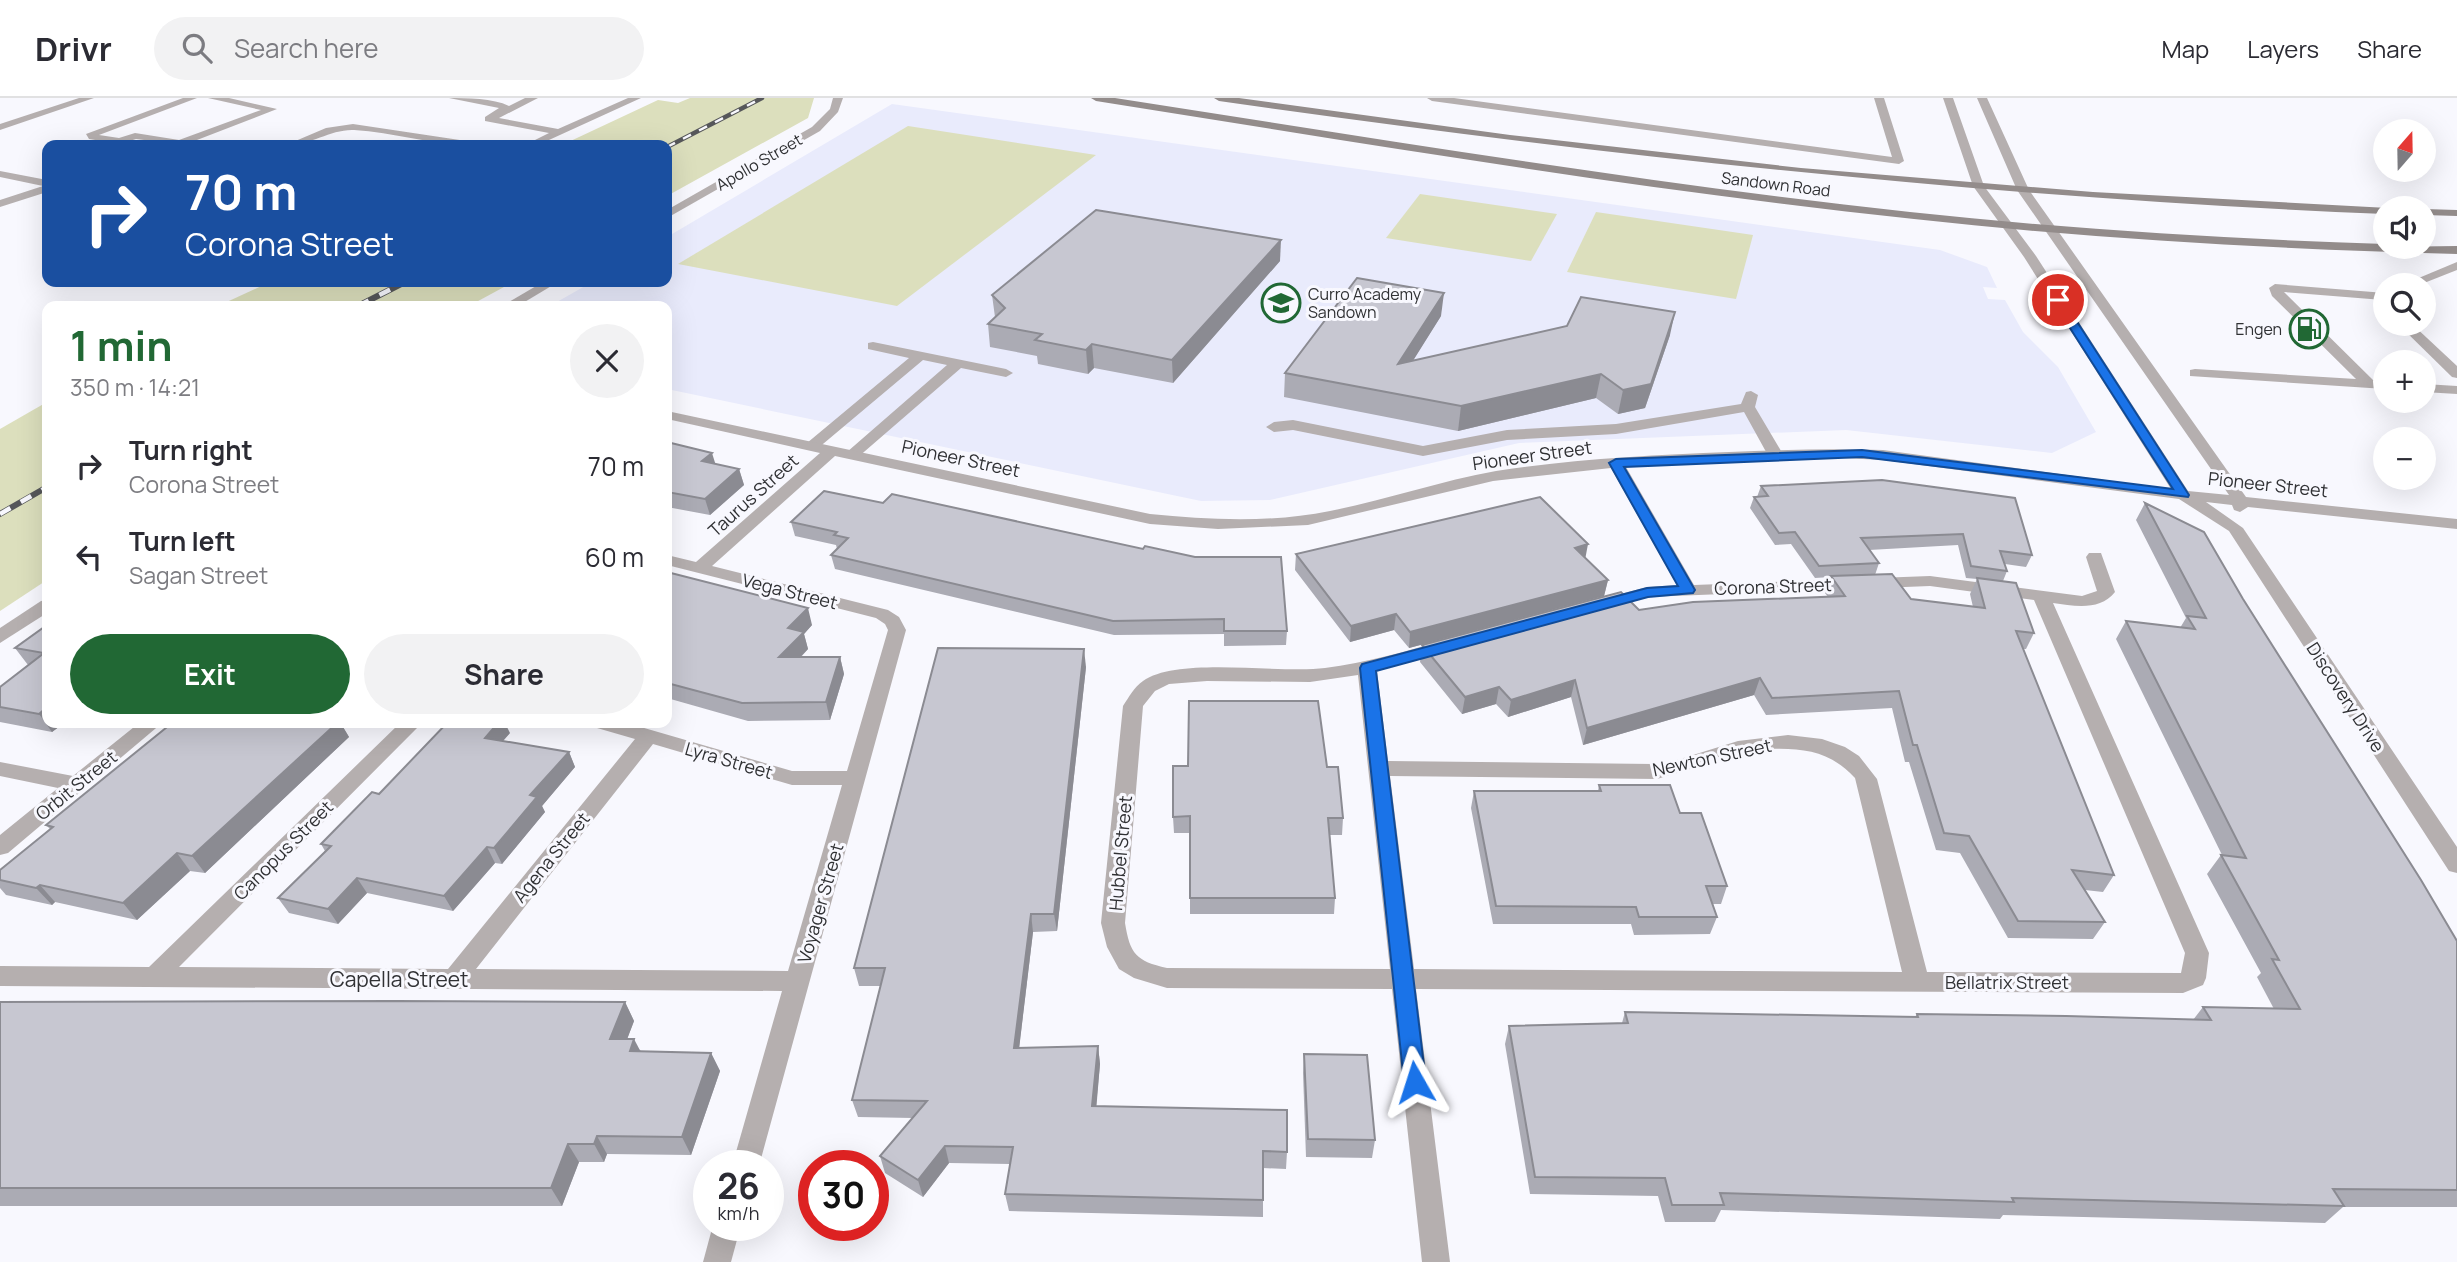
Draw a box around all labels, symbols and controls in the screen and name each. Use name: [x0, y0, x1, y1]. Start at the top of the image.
search box: [154, 17, 644, 80]
text: Drivr: [35, 26, 112, 71]
icon: search: [178, 29, 216, 67]
text: Search here: [234, 30, 378, 66]
text: Map: [2162, 32, 2209, 65]
text: Layers: [2247, 32, 2319, 65]
text: Share: [2357, 32, 2422, 65]
north arrow: [2373, 119, 2436, 182]
map controls: [2373, 119, 2436, 490]
street label: Apollo Street: [712, 128, 806, 196]
text: 70 m: [185, 158, 297, 225]
street label: Sandown Road: [1720, 166, 1832, 202]
icon: right: [70, 168, 161, 259]
button: sound: [2373, 196, 2436, 259]
text: Corona Street: [185, 222, 394, 266]
pin: [2028, 270, 2088, 330]
button: search: [2373, 273, 2436, 336]
icon: arrive: [2039, 281, 2077, 319]
school or university icon: Curro Academy Sandown: [1260, 282, 1302, 324]
place label: Curro Academy Sandown: [1308, 283, 1422, 323]
fuel station icon: Engen: [2288, 308, 2330, 350]
text: 1 min: [70, 316, 173, 374]
place label: Engen: [2235, 318, 2282, 340]
button: close: [570, 324, 644, 398]
button: +: [2373, 350, 2436, 413]
text: 350 m · 14:21: [70, 371, 200, 403]
button: −: [2373, 427, 2436, 490]
text: Turn right: [129, 432, 253, 468]
street label: Pioneer Street: [900, 434, 1022, 482]
street label: Pioneer Street: [1471, 435, 1593, 475]
icon: right: [70, 447, 108, 485]
text: 70 m: [588, 448, 644, 484]
street label: Taurus Street: [703, 448, 803, 542]
street label: Pioneer Street: [2207, 466, 2329, 502]
text: Corona Street: [129, 468, 279, 500]
text: Turn left: [129, 523, 236, 559]
icon: left: [70, 538, 108, 576]
text: 60 m: [585, 539, 644, 575]
text: Sagan Street: [129, 559, 268, 591]
street label: Vega Street: [740, 568, 840, 614]
street label: Corona Street: [1714, 572, 1832, 600]
button: Exit: [70, 634, 350, 714]
button: Share: [364, 634, 644, 714]
street label: Discovery Drive: [2301, 637, 2391, 757]
street label: Newton Street: [1650, 733, 1774, 781]
street label: Lyra Street: [682, 736, 776, 784]
street label: Orbit Street: [30, 745, 122, 825]
street label: Hubbel Street: [1103, 794, 1137, 912]
street label: Canopus Street: [228, 795, 338, 905]
street label: Agena Street: [507, 807, 595, 907]
street label: Voyager Street: [791, 840, 849, 966]
street label: Capella Street: [330, 965, 468, 993]
street label: Bellatrix Street: [1945, 970, 2069, 994]
position arrow: [1378, 1045, 1452, 1119]
speed limit sign: 30: [798, 1150, 889, 1241]
text: 26: [717, 1162, 760, 1210]
text: km/h: [718, 1201, 759, 1225]

